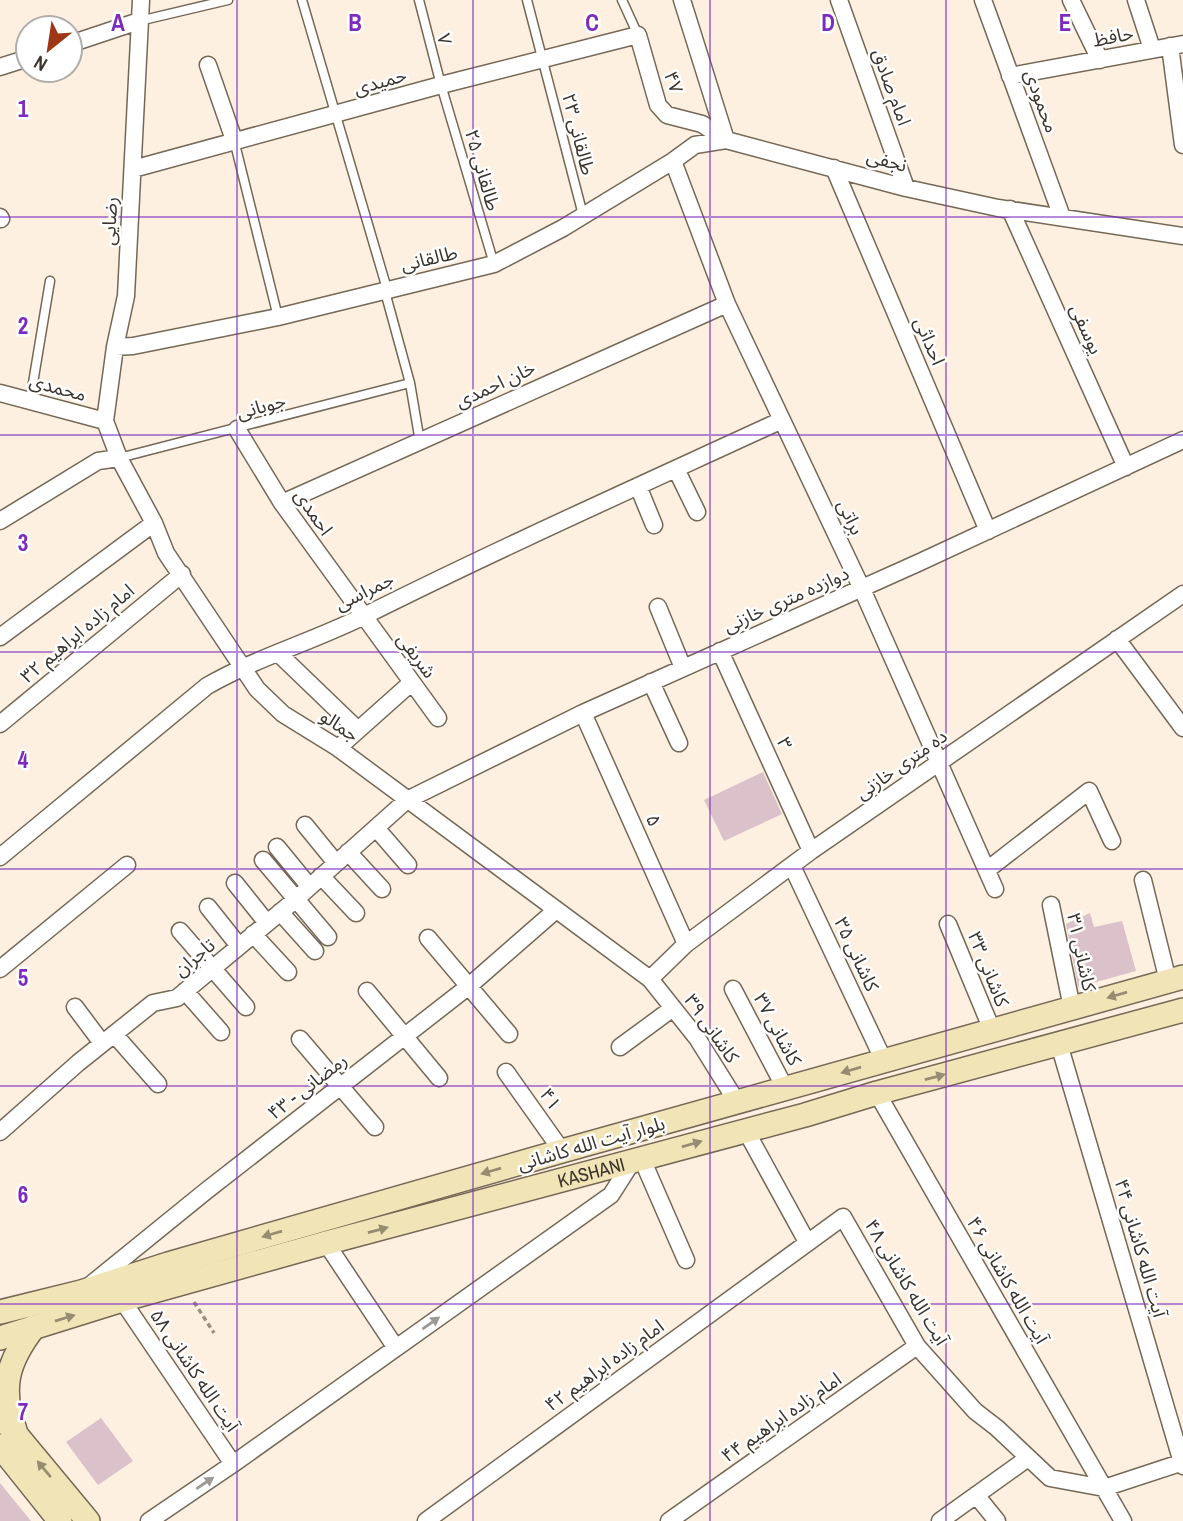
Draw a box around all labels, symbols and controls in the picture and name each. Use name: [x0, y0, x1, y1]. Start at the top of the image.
text: A: [111, 7, 125, 38]
text: B: [348, 7, 362, 38]
text: C: [585, 7, 599, 38]
text: D: [821, 7, 835, 38]
text: E: [1059, 7, 1071, 38]
north arrow: [14, 14, 84, 84]
street label: حافظ: [1090, 19, 1136, 53]
street label: ۷: [431, 30, 459, 48]
street label: امام صادق: [864, 45, 918, 130]
text: N: [29, 50, 52, 78]
street label: حمیدی: [351, 61, 409, 101]
street label: محمودی: [1019, 66, 1065, 136]
street label: ۴۷: [658, 67, 690, 97]
street label: طالقانی ۲۳: [556, 90, 602, 178]
text: 1: [18, 93, 29, 124]
street label: طالقانی ۲۵: [459, 126, 507, 214]
street label: نجفی: [864, 142, 910, 178]
street label: رضایی: [95, 196, 123, 246]
street label: طالقانی: [398, 239, 460, 277]
street label: یوسفی: [1064, 300, 1110, 358]
text: 2: [18, 310, 28, 341]
street label: احداثی: [908, 313, 952, 369]
street label: خان احمدی: [451, 354, 539, 414]
street label: محمدی: [27, 367, 89, 407]
street label: جوبانی: [234, 387, 288, 425]
street label: احمدی: [289, 484, 339, 540]
street label: براتی: [832, 495, 870, 539]
text: 3: [18, 527, 28, 558]
street label: دوازده متری خازنی: [719, 560, 853, 638]
street label: جمراسی: [330, 566, 398, 616]
street label: امام زاده ابراهیم ۳۲: [14, 578, 141, 690]
street label: شریفی: [391, 627, 443, 683]
street label: جمالو: [315, 703, 365, 747]
street label: ده متری خازنی: [850, 723, 952, 805]
street label: ۳: [771, 733, 799, 753]
text: 4: [18, 744, 29, 775]
street label: ۵: [640, 810, 668, 830]
street label: کاشانی ۳۱: [1061, 911, 1103, 994]
street label: کاشانی ۳۵: [829, 913, 886, 996]
street label: کاشانی ۳۳: [962, 928, 1016, 1012]
street label: تاجران: [168, 932, 220, 982]
text: 5: [18, 962, 28, 993]
street label: کاشانی ۳۹: [679, 988, 746, 1069]
street label: کاشانی ۳۷: [748, 988, 809, 1071]
one-way arrow: [1106, 990, 1128, 1001]
street label: رمضانی - ۴۳: [262, 1047, 352, 1125]
one-way arrow: [840, 1065, 862, 1076]
one-way arrow: [924, 1071, 946, 1082]
street label: ۴۱: [534, 1083, 568, 1115]
street label: بلوار آیت الله کاشانی: [514, 1109, 668, 1177]
one-way arrow: [682, 1139, 703, 1149]
street label: KASHANI: [555, 1151, 628, 1194]
one-way arrow: [480, 1167, 501, 1177]
street label: آیت الله کاشانی ۴۴: [1109, 1176, 1174, 1322]
text: 6: [18, 1179, 28, 1210]
street label: آیت الله کاشانی ۴۶: [961, 1212, 1056, 1350]
street label: آیت الله کاشانی ۴۸: [859, 1214, 956, 1351]
one-way arrow: [368, 1224, 389, 1234]
one-way arrow: [261, 1229, 283, 1240]
street label: آیت الله کاشانی ۵۸: [144, 1303, 247, 1438]
one-way arrow: [55, 1312, 76, 1322]
street label: امام زاده ابراهیم ۴۲: [539, 1313, 670, 1419]
one-way arrow: [422, 1316, 440, 1330]
street label: امام زاده ابراهیم ۴۴: [716, 1366, 848, 1470]
text: 7: [18, 1396, 28, 1427]
one-way arrow: [36, 1460, 52, 1478]
one-way arrow: [196, 1476, 214, 1490]

